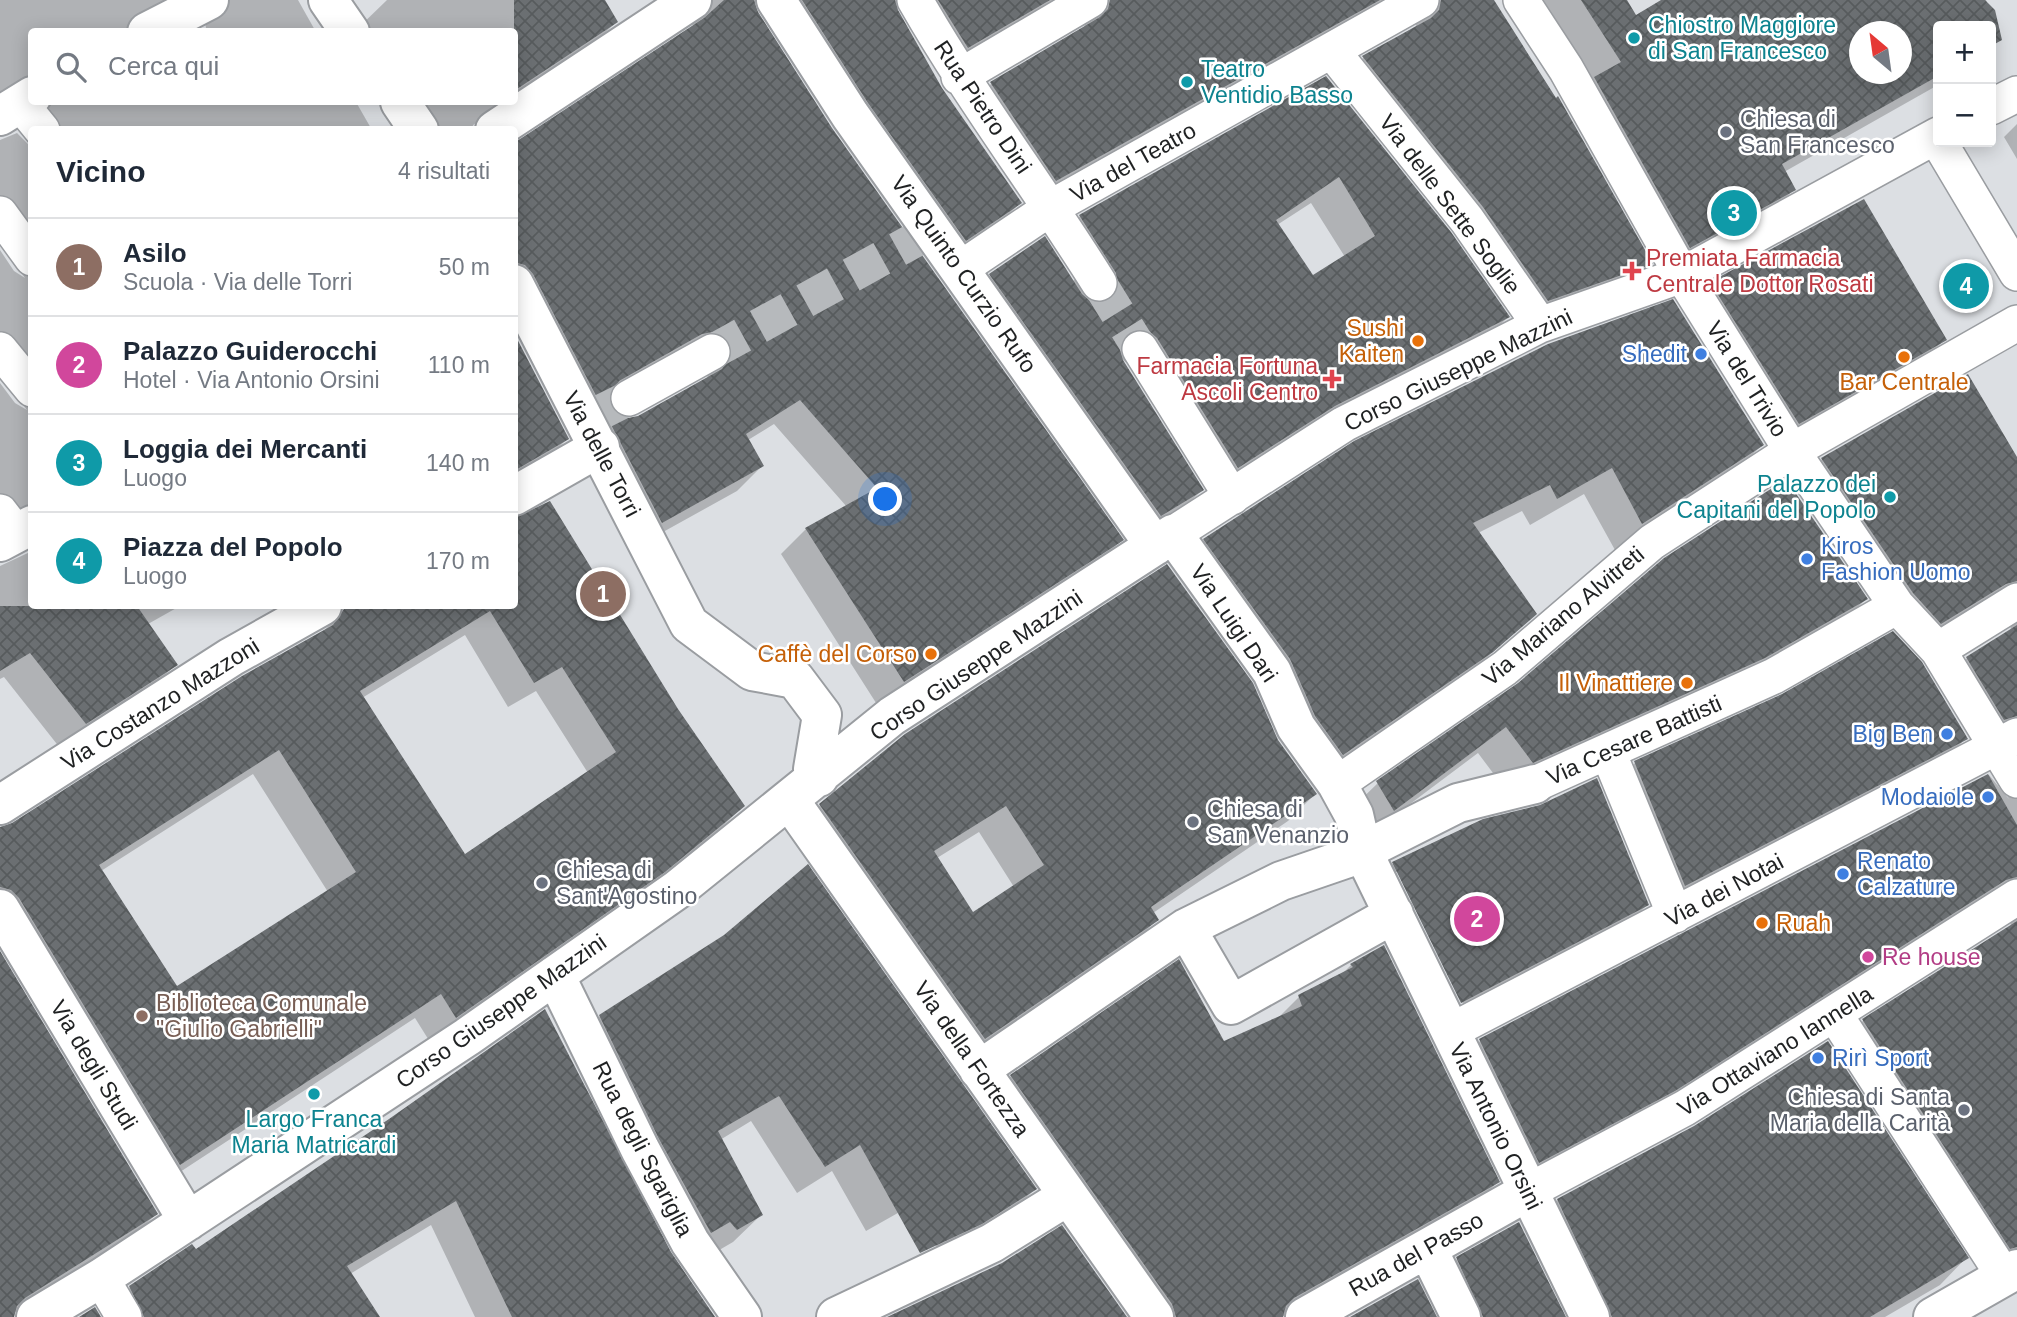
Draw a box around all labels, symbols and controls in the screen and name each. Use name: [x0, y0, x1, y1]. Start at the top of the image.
place label: Chiostro Maggiore di San Francesco: [1648, 12, 1836, 64]
north arrow: [1849, 21, 1912, 84]
map controls: [1933, 21, 1996, 147]
button: +: [1933, 21, 1996, 84]
search box: [28, 28, 518, 105]
marker: Chiostro Maggiore di San Francesco: [1626, 30, 1642, 46]
street label: Rua Pietro Dini: [929, 36, 1037, 178]
icon: search: [52, 48, 90, 86]
text: Cerca qui: [108, 51, 219, 81]
place label: Teatro Ventidio Basso: [1201, 56, 1353, 108]
marker: Teatro Ventidio Basso: [1179, 74, 1195, 90]
button: −: [1933, 84, 1996, 147]
place label: Chiesa di San Francesco: [1740, 106, 1895, 158]
street label: Via delle Sette Soglie: [1374, 109, 1526, 299]
street label: Via del Teatro: [1066, 117, 1200, 207]
marker: Chiesa di San Francesco: [1718, 124, 1734, 140]
text: Vicino: [56, 155, 145, 188]
text: 4 risultati: [398, 158, 490, 184]
street label: Via Quinto Curzio Rufo: [886, 170, 1042, 378]
pin: 3: [1711, 187, 1757, 239]
text: Asilo: [123, 238, 187, 268]
place label: Premiata Farmacia Centrale Dottor Rosati: [1646, 245, 1874, 297]
text: 1: [73, 254, 85, 280]
text: 50 m: [439, 254, 490, 280]
pin: 4: [1943, 260, 1989, 312]
marker: Premiata Farmacia Centrale Dottor Rosati: [1624, 263, 1640, 279]
text: Scuola · Via delle Torri: [123, 269, 352, 295]
street label: Corso Giuseppe Mazzini: [1340, 303, 1576, 437]
place label: Sushi Kaiten: [1339, 315, 1404, 367]
street label: Via del Trivio: [1701, 316, 1793, 442]
marker: Sushi Kaiten: [1410, 333, 1426, 349]
text: Palazzo Guiderocchi: [123, 336, 377, 366]
place label: Shedit: [1622, 341, 1688, 367]
marker: Shedit: [1693, 346, 1709, 362]
marker: Bar Centrale: [1896, 349, 1912, 365]
text: 2: [73, 352, 85, 378]
text: 110 m: [428, 352, 490, 378]
place label: Farmacia Fortuna Ascoli Centro: [1136, 353, 1318, 405]
text: Hotel · Via Antonio Orsini: [123, 367, 380, 393]
place label: Bar Centrale: [1839, 369, 1969, 395]
marker: Farmacia Fortuna Ascoli Centro: [1324, 371, 1340, 387]
street label: Via delle Torri: [558, 387, 646, 521]
text: Loggia dei Mercanti: [123, 434, 367, 464]
text: 3: [73, 450, 85, 476]
text: 140 m: [426, 450, 490, 476]
text: Luogo: [123, 465, 187, 491]
place label: Palazzo dei Capitani del Popolo: [1677, 471, 1876, 523]
your location: [868, 482, 902, 516]
marker: Palazzo dei Capitani del Popolo: [1882, 489, 1898, 505]
text: Piazza del Popolo: [123, 532, 343, 562]
place label: Kiros Fashion Uomo: [1821, 533, 1971, 585]
street label: Via Mariano Alvitreti: [1477, 541, 1649, 691]
text: 4: [73, 548, 85, 574]
text: 170 m: [426, 548, 490, 574]
marker: Kiros Fashion Uomo: [1799, 551, 1815, 567]
street label: Via Luigi Dari: [1185, 559, 1283, 687]
text: Luogo: [123, 563, 187, 589]
pin: 1: [580, 568, 626, 620]
street label: Corso Giuseppe Mazzini: [865, 584, 1087, 746]
street label: Via Costanzo Mazzoni: [56, 632, 264, 776]
place label: Caffè del Corso: [758, 641, 917, 667]
marker: Caffè del Corso: [923, 646, 939, 662]
place label: Il Vinattiere: [1558, 670, 1673, 696]
marker: Il Vinattiere: [1679, 675, 1695, 691]
street label: Via Cesare Battisti: [1542, 690, 1726, 790]
place label: Big Ben: [1852, 721, 1933, 747]
marker: Big Ben: [1939, 726, 1955, 742]
place label: Modaiole: [1881, 784, 1974, 810]
marker: Modaiole: [1980, 789, 1996, 805]
place label: Chiesa di San Venanzio: [1207, 796, 1349, 848]
marker: Chiesa di San Venanzio: [1185, 814, 1201, 830]
street label: Via dei Notai: [1661, 848, 1787, 932]
place label: Renato Calzature: [1857, 848, 1955, 900]
place label: Chiesa di Sant'Agostino: [556, 857, 697, 909]
marker: Renato Calzature: [1835, 866, 1851, 882]
marker: Chiesa di Sant'Agostino: [534, 875, 550, 891]
pin: 2: [1454, 893, 1500, 945]
place label: Ruah: [1776, 910, 1831, 936]
marker: Ruah: [1754, 915, 1770, 931]
street label: Corso Giuseppe Mazzini: [391, 928, 611, 1094]
place label: Re house: [1882, 944, 1980, 970]
marker: Re house: [1860, 949, 1876, 965]
street label: Via della Fortezza: [909, 976, 1035, 1142]
street label: Via Ottaviano Iannella: [1673, 980, 1877, 1122]
place label: Biblioteca Comunale "Giulio Gabrielli": [156, 990, 367, 1042]
street label: Via degli Studi: [45, 995, 143, 1135]
marker: Biblioteca Comunale "Giulio Gabrielli": [134, 1008, 150, 1024]
street label: Via Antonio Orsini: [1444, 1038, 1548, 1214]
place label: Rirì Sport: [1832, 1045, 1930, 1071]
marker: Rirì Sport: [1810, 1050, 1826, 1066]
street label: Rua degli Sgariglia: [588, 1057, 698, 1241]
place label: Chiesa di Santa Maria della Carità: [1770, 1084, 1950, 1136]
marker: Largo Franca Maria Matricardi: [306, 1086, 322, 1102]
marker: Chiesa di Santa Maria della Carità: [1956, 1102, 1972, 1118]
place label: Largo Franca Maria Matricardi: [232, 1106, 396, 1158]
street label: Rua del Passo: [1344, 1206, 1488, 1302]

